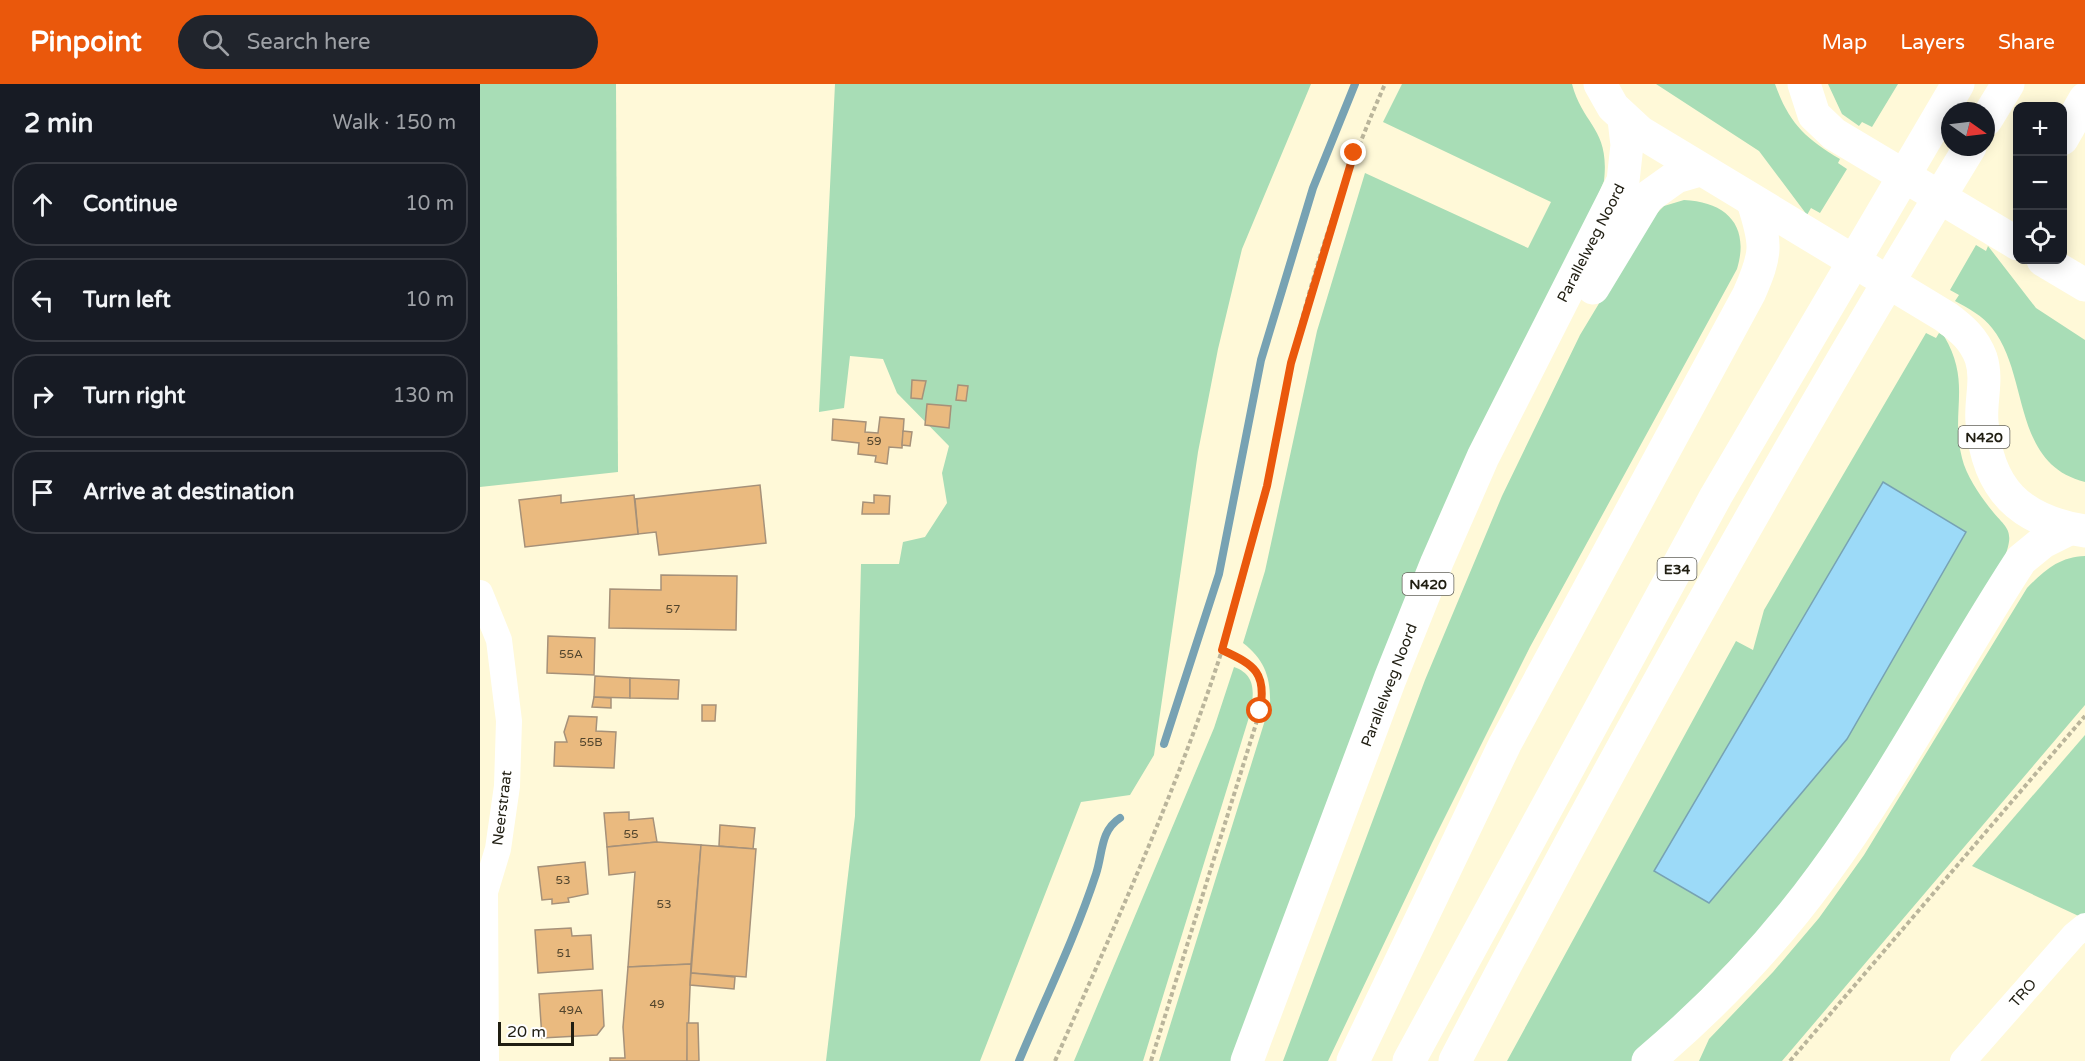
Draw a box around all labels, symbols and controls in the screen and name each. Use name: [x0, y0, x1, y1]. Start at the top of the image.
search box: [178, 15, 598, 69]
text: Pinpoint: [30, 25, 142, 59]
icon: search: [199, 26, 232, 59]
text: Search here: [247, 29, 370, 55]
text: Map: [1822, 30, 1867, 55]
text: Layers: [1900, 30, 1965, 55]
text: Share: [1998, 30, 2055, 55]
north arrow: [1941, 102, 1995, 156]
map controls: [2013, 102, 2067, 264]
button: +: [2013, 102, 2067, 156]
text: 2 min: [24, 108, 93, 139]
text: Walk · 150 m: [333, 111, 456, 135]
route end: [1340, 139, 1366, 165]
button: −: [2013, 156, 2067, 210]
street label: Parallelweg Noord: [1553, 181, 1629, 305]
icon: ahead: [26, 188, 59, 221]
text: Continue: [83, 191, 178, 217]
text: 10 m: [405, 192, 454, 216]
button: locate: [2013, 210, 2067, 264]
icon: left: [26, 284, 59, 317]
text: Turn left: [83, 287, 171, 313]
text: 10 m: [405, 288, 454, 312]
icon: right: [26, 380, 59, 413]
text: Turn right: [83, 383, 185, 409]
text: 130 m: [393, 384, 454, 408]
road number: N420: [1958, 426, 2010, 448]
house number: 59: [866, 434, 882, 448]
icon: arrive: [26, 476, 59, 509]
text: Arrive at destination: [83, 479, 294, 505]
road number: E34: [1658, 558, 1696, 580]
road number: N420: [1402, 573, 1454, 595]
house number: 57: [665, 602, 681, 616]
street label: Parallelweg Noord: [1357, 621, 1421, 749]
house number: 55A: [559, 647, 583, 661]
route start: [1246, 697, 1272, 723]
house number: 55B: [579, 735, 603, 749]
street label: Neerstraat: [488, 769, 516, 847]
house number: 55: [623, 827, 639, 841]
house number: 53: [555, 873, 571, 887]
house number: 53: [656, 897, 672, 911]
house number: 51: [556, 946, 572, 960]
street label: TRO: [2006, 975, 2040, 1011]
house number: 49: [649, 997, 665, 1011]
house number: 49A: [559, 1003, 583, 1017]
scale bar: [498, 1019, 574, 1046]
text: 20 m: [507, 1022, 546, 1042]

